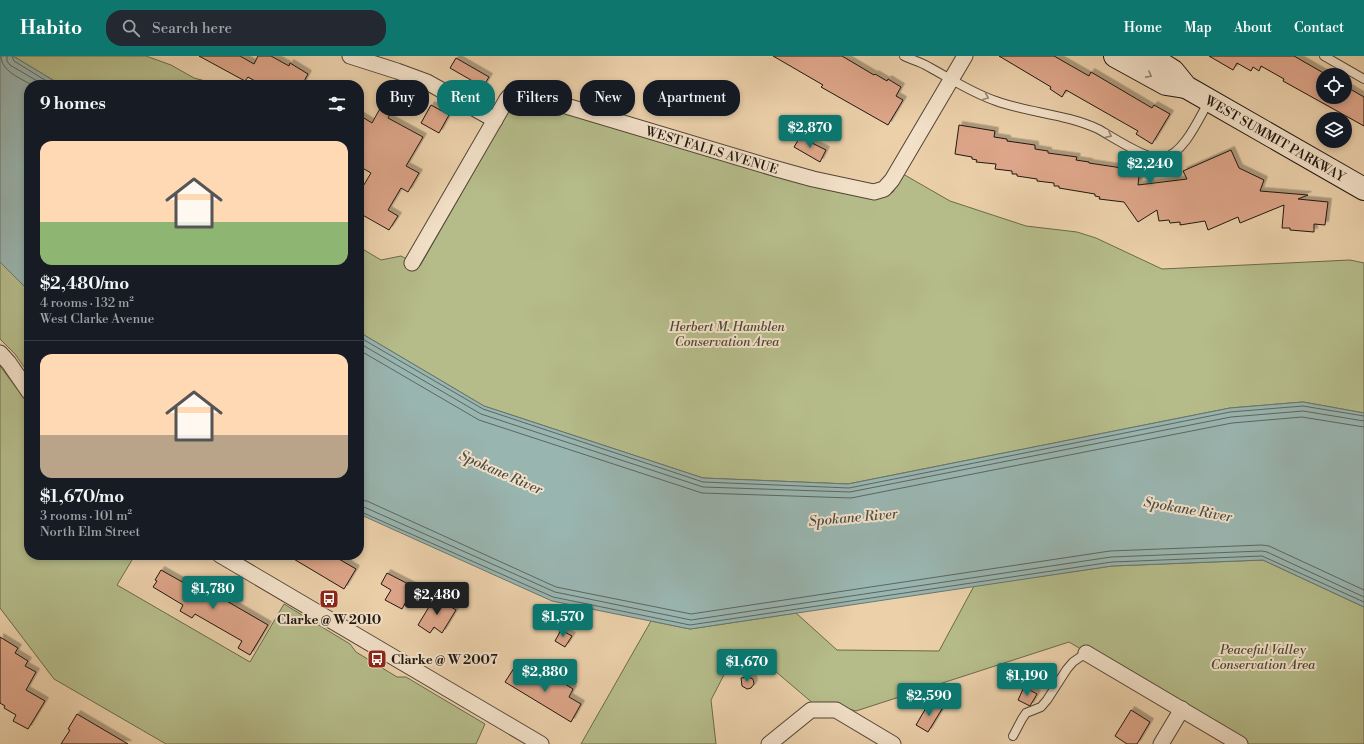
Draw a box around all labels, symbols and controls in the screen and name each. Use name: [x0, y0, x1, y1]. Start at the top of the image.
search box: [106, 10, 386, 46]
text: Habito: [20, 16, 82, 40]
icon: search: [120, 17, 142, 39]
text: Search here: [152, 19, 232, 38]
text: Home: [1124, 19, 1162, 37]
text: Map: [1184, 19, 1212, 37]
text: About: [1234, 19, 1272, 37]
text: Contact: [1294, 19, 1344, 37]
map controls: [1316, 68, 1352, 148]
button: locate: [1316, 68, 1352, 104]
one-way arrow: [1145, 70, 1152, 78]
chip: Buy: [376, 80, 429, 116]
chip: Rent: [437, 80, 495, 116]
chip: Filters: [503, 80, 572, 116]
chip: New: [580, 80, 635, 116]
chip: Apartment: [643, 80, 740, 116]
street label: WEST SUMMIT PARKWAY: [1201, 92, 1349, 186]
text: 9 homes: [40, 93, 106, 115]
icon: filters: [326, 93, 348, 115]
one-way arrow: [982, 93, 989, 101]
button: layers: [1316, 112, 1352, 148]
pin: $2,870: [777, 115, 843, 149]
text: $2,870: [788, 120, 832, 136]
street label: WEST FALLS AVENUE: [643, 123, 780, 178]
one-way arrow: [1105, 130, 1113, 138]
pin: $2,240: [1117, 151, 1183, 185]
text: $2,240: [1127, 156, 1173, 172]
icon: home: [158, 167, 230, 239]
text: $2,480/mo: [40, 273, 129, 295]
text: 4 rooms · 132 m²: [40, 295, 134, 311]
text: West Clarke Avenue: [40, 311, 154, 327]
park label: Herbert M. Hamblen Conservation Area: [668, 319, 785, 350]
icon: home: [158, 380, 230, 452]
water label: Spokane River: [456, 447, 546, 500]
text: $1,670/mo: [40, 486, 124, 508]
water label: Spokane River: [1142, 493, 1234, 527]
water label: Spokane River: [808, 505, 899, 531]
text: 3 rooms · 101 m²: [40, 508, 132, 524]
text: North Elm Street: [40, 524, 140, 540]
pin: $1,780: [180, 576, 246, 610]
text: $1,780: [191, 581, 235, 597]
pin: $2,480: [404, 582, 470, 616]
text: $2,480: [414, 587, 460, 603]
bus stop icon: Clarke @ W 2010: [318, 588, 340, 610]
pin: $1,570: [530, 604, 596, 638]
text: $1,570: [542, 609, 584, 625]
place label: Clarke @ W 2010: [277, 612, 381, 628]
park label: Peaceful Valley Conservation Area: [1211, 642, 1316, 673]
bus stop icon: Clarke @ W 2007: [366, 648, 388, 670]
pin: $1,670: [714, 649, 780, 683]
place label: Clarke @ W 2007: [391, 652, 498, 668]
text: $1,670: [726, 654, 768, 670]
pin: $2,880: [512, 659, 578, 693]
pin: $1,190: [994, 663, 1060, 697]
text: $2,880: [522, 664, 568, 680]
text: $1,190: [1006, 668, 1048, 684]
pin: $2,590: [896, 683, 962, 717]
text: $2,590: [906, 688, 952, 704]

